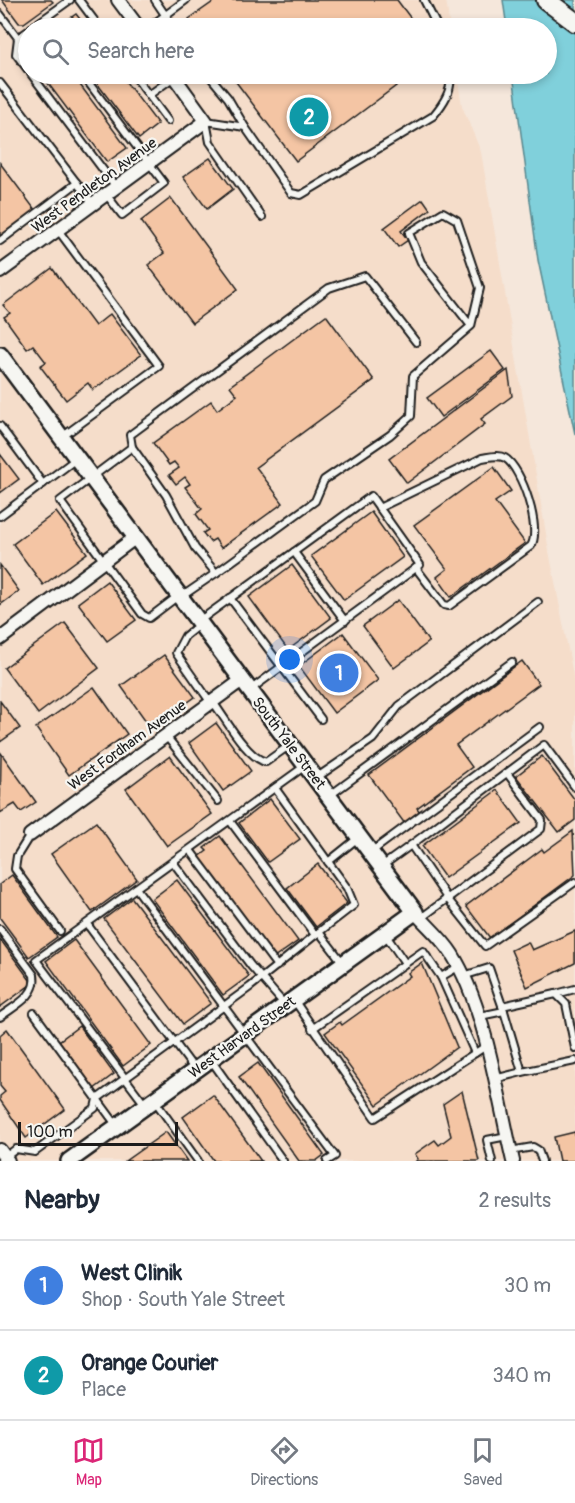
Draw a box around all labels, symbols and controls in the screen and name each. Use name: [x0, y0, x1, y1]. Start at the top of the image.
search box: [18, 18, 557, 84]
icon: search: [39, 35, 72, 68]
text: Search here: [87, 37, 194, 65]
pin: 2: [290, 94, 328, 140]
street label: West Pendleton Avenue: [28, 133, 161, 237]
your location: [275, 645, 304, 674]
pin: 1: [320, 650, 358, 696]
street label: South Yale Street: [248, 693, 330, 794]
street label: West Fordham Avenue: [64, 696, 191, 795]
street label: West Harvard Street: [185, 992, 300, 1083]
scale bar: [18, 1119, 178, 1146]
text: 100 m: [27, 1122, 73, 1142]
text: Nearby: [24, 1184, 100, 1216]
text: 2 results: [479, 1188, 551, 1213]
text: West Clinik: [81, 1259, 182, 1287]
text: 1: [40, 1273, 47, 1298]
text: 30 m: [504, 1273, 551, 1298]
text: Shop · South Yale Street: [81, 1287, 285, 1312]
text: Orange Courier: [81, 1349, 218, 1377]
text: 2: [38, 1363, 49, 1388]
text: 340 m: [492, 1363, 551, 1388]
text: Place: [81, 1377, 126, 1402]
tab: Map: [72, 1434, 105, 1490]
tab: Directions: [250, 1434, 318, 1490]
tab: Saved: [463, 1434, 503, 1490]

